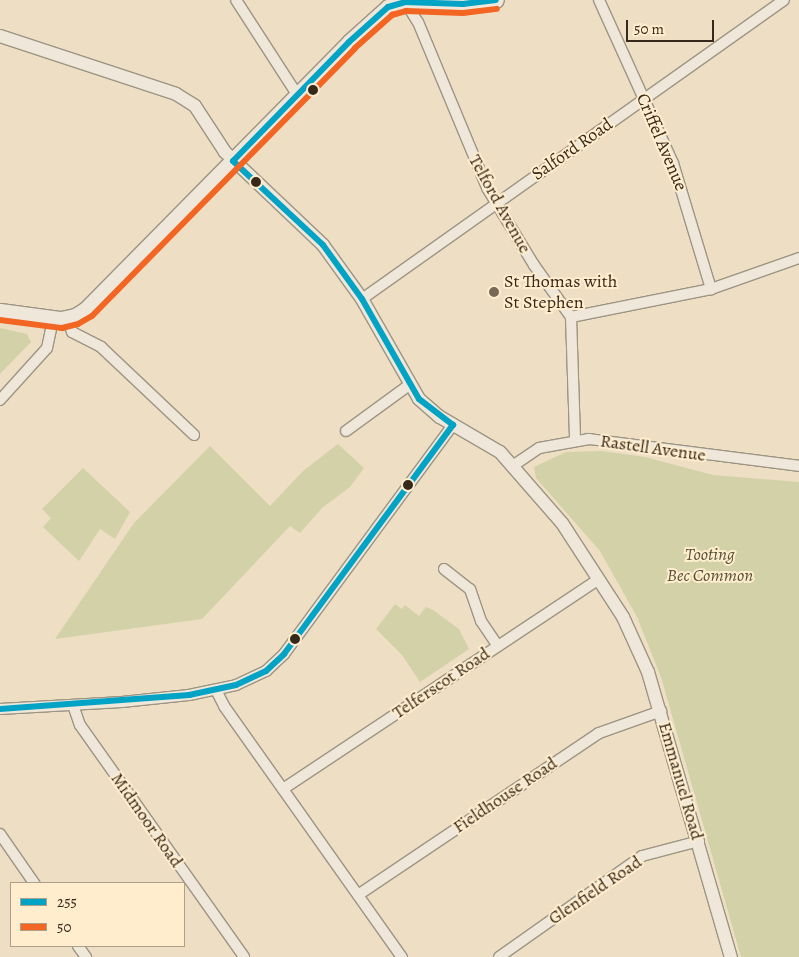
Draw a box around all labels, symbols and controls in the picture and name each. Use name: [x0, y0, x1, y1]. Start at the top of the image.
scale bar: [629, 10, 716, 42]
text: 50 m: [634, 19, 664, 39]
unlabelled marker: [308, 85, 318, 95]
street label: Criffel Avenue: [632, 90, 692, 194]
street label: Salford Road: [527, 113, 617, 185]
street label: Telford Avenue: [464, 151, 536, 257]
unlabelled marker: [251, 177, 261, 187]
place label: St Thomas with St Stephen: [504, 271, 617, 314]
marker: St Thomas with St Stephen: [488, 286, 500, 298]
street label: Rastell Avenue: [599, 430, 707, 466]
unlabelled marker: [403, 480, 413, 490]
park label: Tooting Bec Common: [667, 544, 753, 586]
unlabelled marker: [290, 634, 300, 644]
street label: Telferscot Road: [388, 643, 494, 723]
street label: Emmanuel Road: [654, 720, 708, 842]
street label: Fieldhouse Road: [449, 752, 561, 838]
street label: Midmoor Road: [106, 768, 188, 872]
street label: Glenfield Road: [544, 851, 646, 929]
legend: [10, 882, 185, 947]
text: 255: [57, 892, 77, 912]
text: 50: [57, 917, 71, 937]

